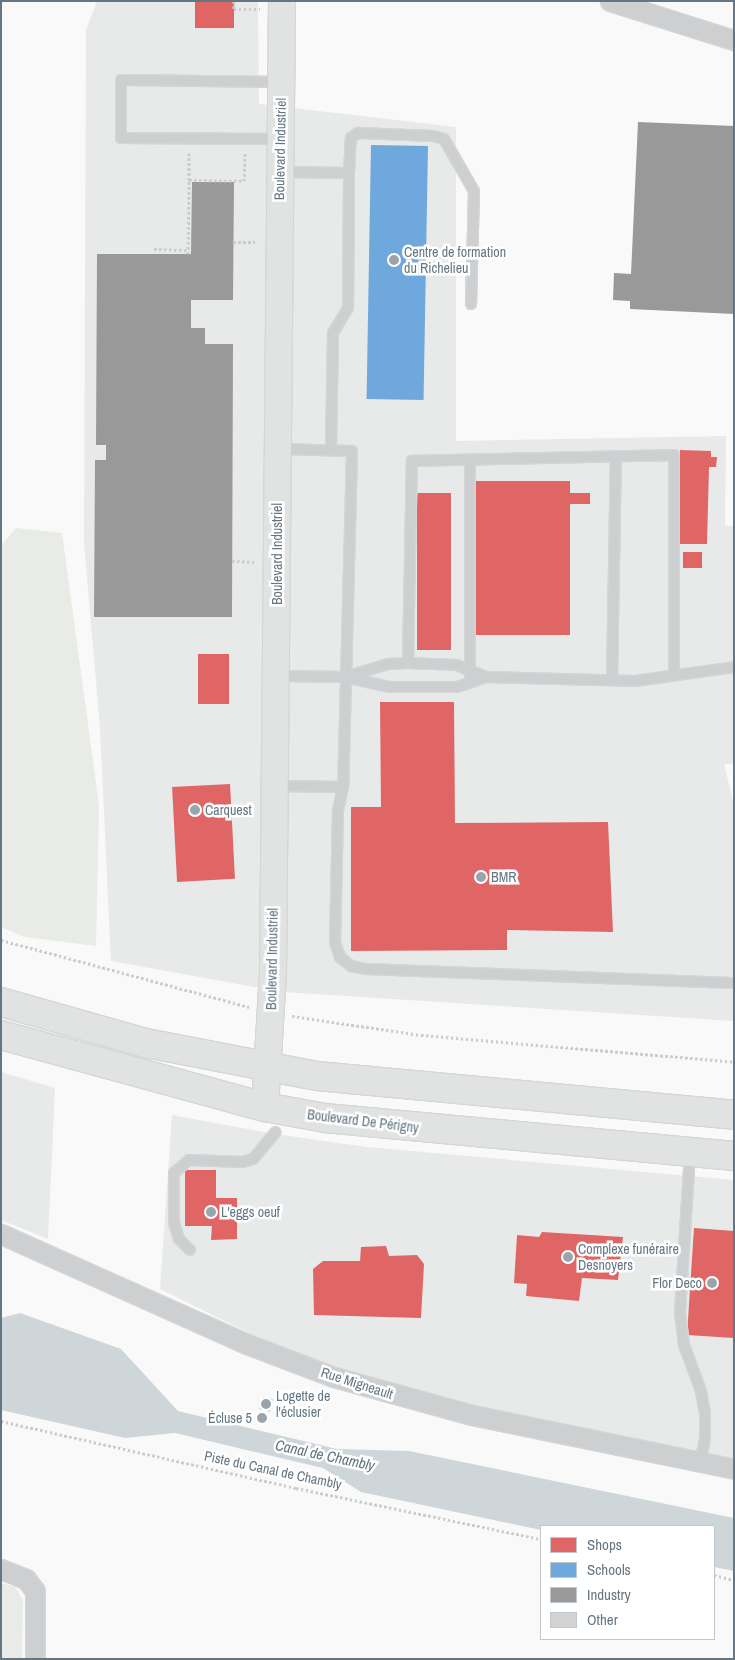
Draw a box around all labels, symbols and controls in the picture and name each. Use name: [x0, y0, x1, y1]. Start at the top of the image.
street label: Boulevard Industriel: [271, 98, 289, 200]
place label: Centre de formation du Richelieu: [404, 244, 506, 276]
marker: Centre de formation du Richelieu: [388, 254, 400, 266]
street label: Boulevard Industriel: [269, 503, 285, 605]
place label: Carquest: [205, 802, 252, 818]
marker: Carquest: [189, 804, 201, 816]
place label: BMR: [491, 869, 517, 885]
marker: BMR: [475, 871, 487, 883]
street label: Boulevard Industriel: [263, 908, 281, 1010]
street label: Boulevard De Périgny: [306, 1106, 420, 1136]
place label: L'eggs oeuf: [221, 1204, 280, 1220]
marker: L'eggs oeuf: [205, 1206, 217, 1218]
place label: Complexe funéraire Desnoyers: [578, 1241, 679, 1274]
marker: Complexe funéraire Desnoyers: [562, 1251, 574, 1263]
place label: Flor Deco: [652, 1275, 702, 1291]
marker: Flor Deco: [706, 1277, 718, 1289]
street label: Rue Migneault: [319, 1363, 395, 1403]
place label: Logette de l'éclusier: [276, 1388, 330, 1420]
marker: Logette de l'éclusier: [260, 1398, 272, 1410]
place label: Écluse 5: [208, 1410, 252, 1426]
marker: Écluse 5: [256, 1412, 268, 1424]
water label: Canal de Chambly: [274, 1436, 376, 1474]
street label: Piste du Canal de Chambly: [203, 1447, 343, 1493]
legend: [540, 1525, 715, 1640]
text: Shops: [587, 1534, 622, 1555]
text: Schools: [587, 1559, 631, 1580]
text: Industry: [587, 1584, 631, 1605]
text: Other: [587, 1609, 618, 1630]

